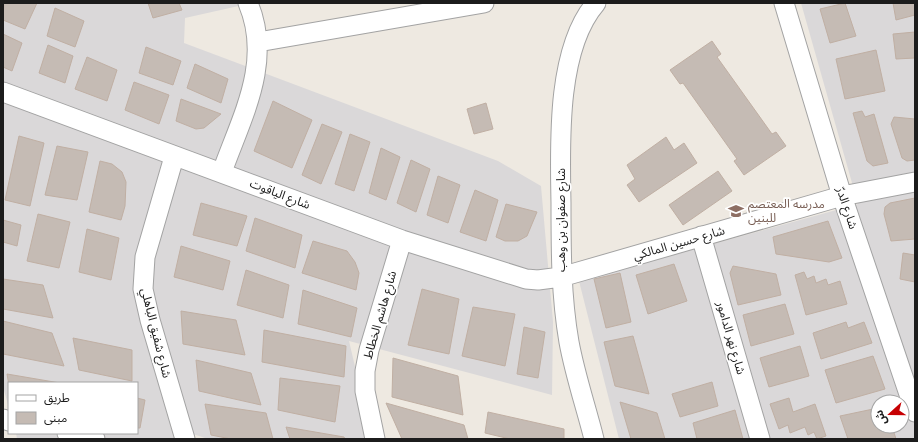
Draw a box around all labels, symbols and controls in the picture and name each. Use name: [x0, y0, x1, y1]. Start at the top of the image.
street label: شارع صفوان بن وهب: [554, 168, 570, 272]
street label: شارع الياقوت: [247, 176, 312, 214]
street label: شارع الدرّ: [831, 184, 860, 231]
place label: مدرسه المعتصم للبنين: [748, 197, 825, 225]
school or university icon: مدرسه المعتصم للبنين: [727, 202, 745, 220]
street label: شارع حسين المالكي: [632, 223, 727, 265]
street label: شارع هاشم الخطاط: [361, 269, 401, 361]
street label: شارع شفيق الباهلي: [135, 287, 174, 380]
street label: شارع نهر الدامور: [712, 299, 748, 377]
legend: [8, 382, 138, 434]
text: طريق: [44, 391, 70, 406]
north arrow: [870, 394, 910, 434]
text: ش: [872, 408, 890, 427]
text: مبنى: [44, 411, 67, 425]

